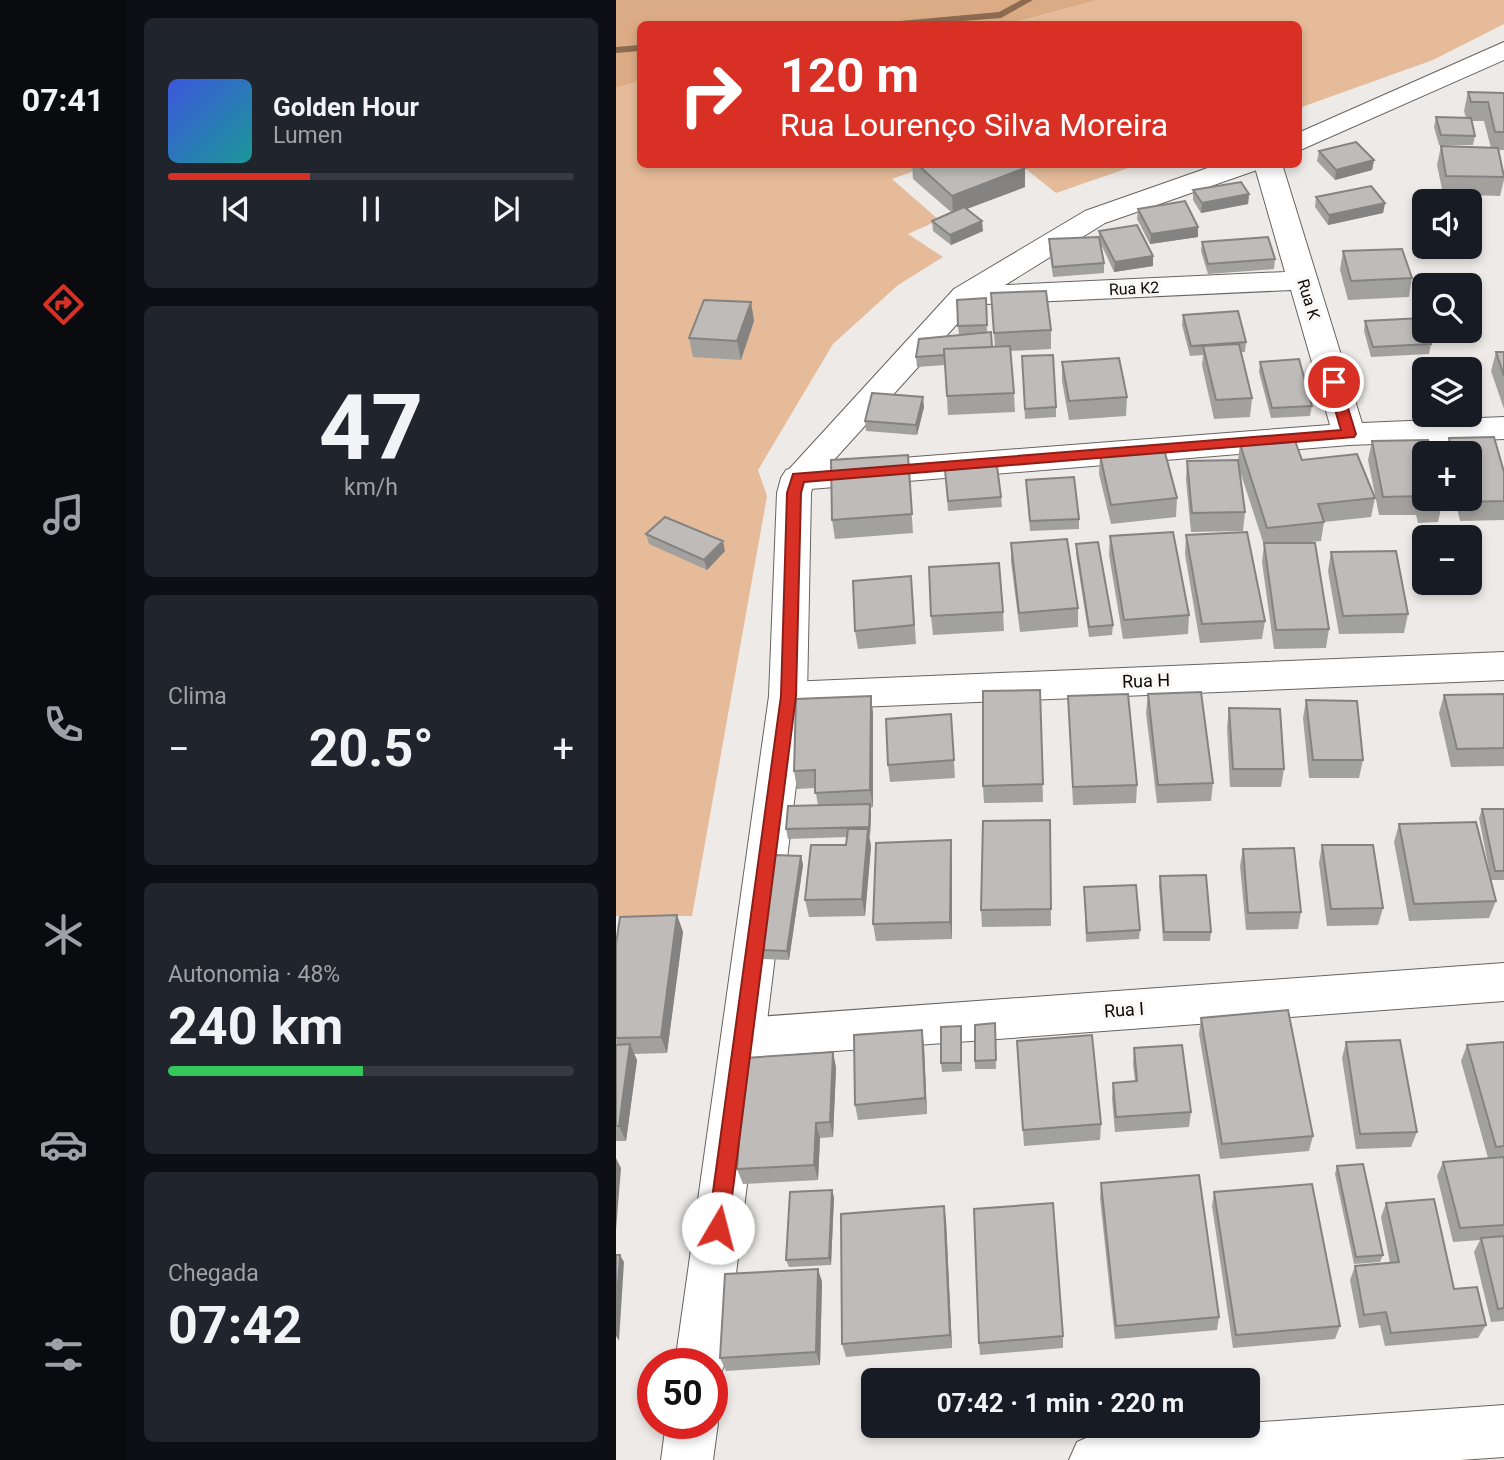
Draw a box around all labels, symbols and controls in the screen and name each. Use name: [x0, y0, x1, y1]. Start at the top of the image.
text: 120 m: [780, 47, 919, 104]
icon: right: [665, 49, 756, 140]
text: 07:41: [22, 81, 104, 119]
text: Golden Hour: [273, 92, 419, 122]
text: Rua Lourenço Silva Moreira: [780, 106, 1168, 144]
text: Lumen: [273, 122, 343, 149]
map controls: [1412, 189, 1482, 595]
button: sound: [1412, 189, 1482, 259]
icon: previous: [217, 190, 255, 228]
icon: pause: [352, 190, 390, 228]
icon: next: [487, 190, 525, 228]
button: search: [1412, 273, 1482, 343]
street label: Rua K: [1293, 277, 1324, 323]
street label: Rua K2: [1108, 278, 1160, 299]
icon: directions: [39, 280, 88, 329]
pin: [1304, 352, 1364, 412]
button: layers: [1412, 357, 1482, 427]
icon: arrive: [1315, 363, 1353, 401]
text: 47: [319, 375, 423, 481]
button: +: [1412, 441, 1482, 511]
text: km/h: [344, 474, 398, 501]
icon: music: [39, 490, 88, 539]
button: −: [1412, 525, 1482, 595]
street label: Rua H: [1122, 669, 1170, 692]
text: Clima: [168, 683, 227, 710]
icon: phone: [39, 700, 88, 749]
text: 20.5°: [309, 718, 434, 779]
text: −: [168, 727, 190, 771]
text: +: [552, 727, 574, 771]
icon: climate: [39, 910, 88, 959]
text: Autonomia · 48%: [168, 961, 340, 988]
text: 240 km: [168, 996, 343, 1057]
street label: Rua I: [1103, 998, 1145, 1021]
icon: car: [39, 1120, 88, 1169]
position arrow: [681, 1191, 755, 1265]
text: Chegada: [168, 1260, 259, 1287]
text: 07:42: [168, 1295, 302, 1356]
icon: filters: [39, 1330, 88, 1379]
speed limit sign: 50: [637, 1348, 728, 1439]
text: 07:42 · 1 min · 220 m: [937, 1388, 1184, 1418]

